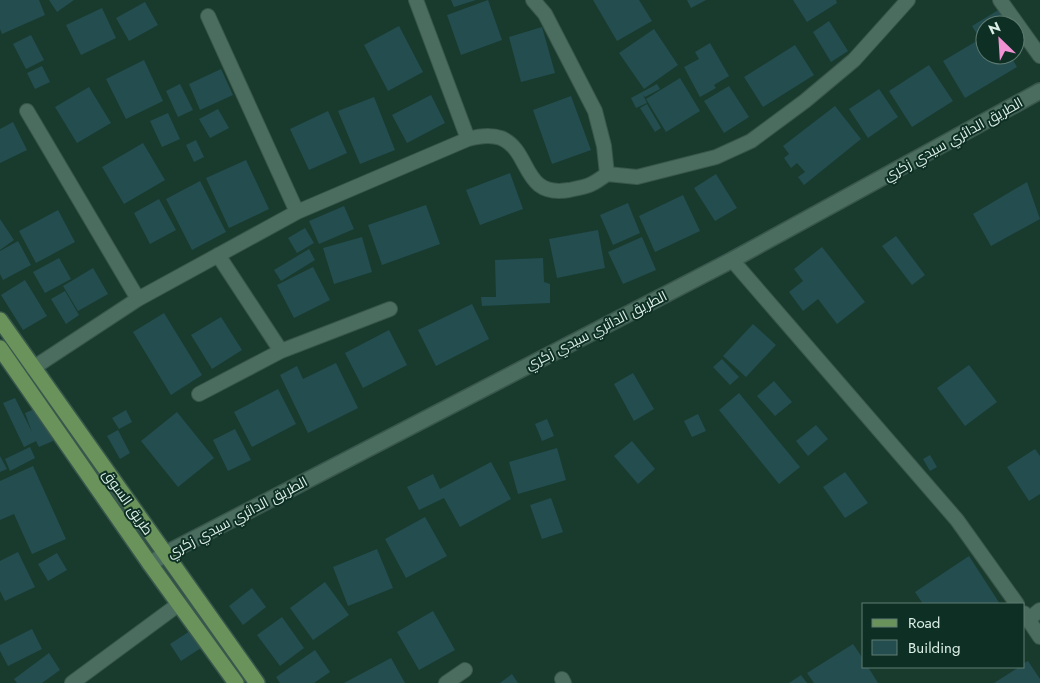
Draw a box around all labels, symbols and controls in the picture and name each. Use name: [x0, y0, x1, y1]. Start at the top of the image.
north arrow: [975, 15, 1025, 65]
text: N: [985, 17, 1004, 40]
street label: الطريق الدائري سيدي زكري: [880, 92, 1027, 187]
street label: الطريق الدائري سيدي زكري: [522, 286, 671, 376]
street label: طريق السوق: [98, 465, 158, 539]
street label: الطريق الدائري سيدي زكري: [163, 471, 312, 564]
legend: [862, 603, 1025, 668]
text: Road: [908, 612, 940, 634]
text: Building: [908, 637, 960, 659]

